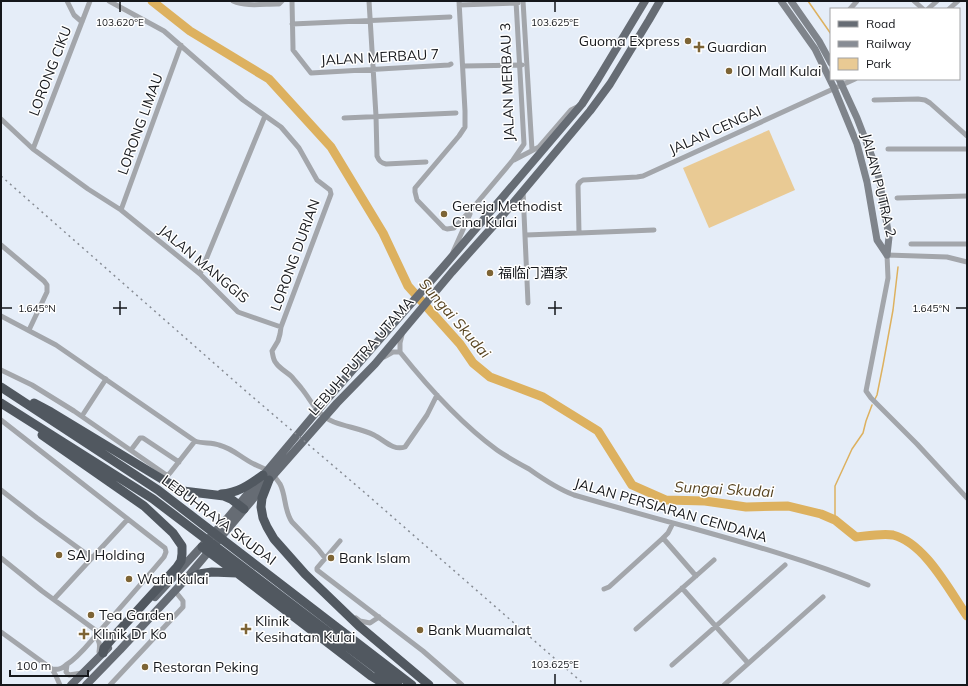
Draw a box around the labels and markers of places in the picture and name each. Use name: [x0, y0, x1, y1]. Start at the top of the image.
place label: Guoma Express: [579, 32, 680, 50]
marker: Guoma Express: [683, 36, 693, 46]
place label: Guardian: [707, 38, 767, 56]
marker: Guardian: [694, 42, 704, 52]
place label: IOI Mall Kulai: [737, 62, 821, 80]
marker: IOI Mall Kulai: [724, 66, 734, 76]
place label: Gereja Methodist Cina Kulai: [452, 197, 562, 231]
marker: Gereja Methodist Cina Kulai: [439, 209, 449, 219]
place label: 福临门酒家: [498, 264, 568, 282]
marker: 福临门酒家: [485, 268, 495, 278]
place label: SAJ Holding: [67, 546, 145, 564]
place label: Bank Islam: [339, 549, 411, 567]
marker: SAJ Holding: [54, 550, 64, 560]
marker: Bank Islam: [326, 553, 336, 563]
place label: Wafu Kulai: [137, 570, 209, 588]
marker: Wafu Kulai: [124, 574, 134, 584]
place label: Tea Garden: [99, 606, 174, 624]
marker: Tea Garden: [86, 610, 96, 620]
place label: Klinik Kesihatan Kulai: [255, 612, 355, 646]
place label: Bank Muamalat: [428, 621, 531, 639]
marker: Klinik Kesihatan Kulai: [240, 623, 252, 635]
place label: Klinik Dr Ko: [93, 625, 167, 643]
marker: Bank Muamalat: [415, 625, 425, 635]
marker: Klinik Dr Ko: [78, 628, 90, 640]
place label: Restoran Peking: [153, 658, 259, 676]
marker: Restoran Peking: [140, 662, 150, 672]

